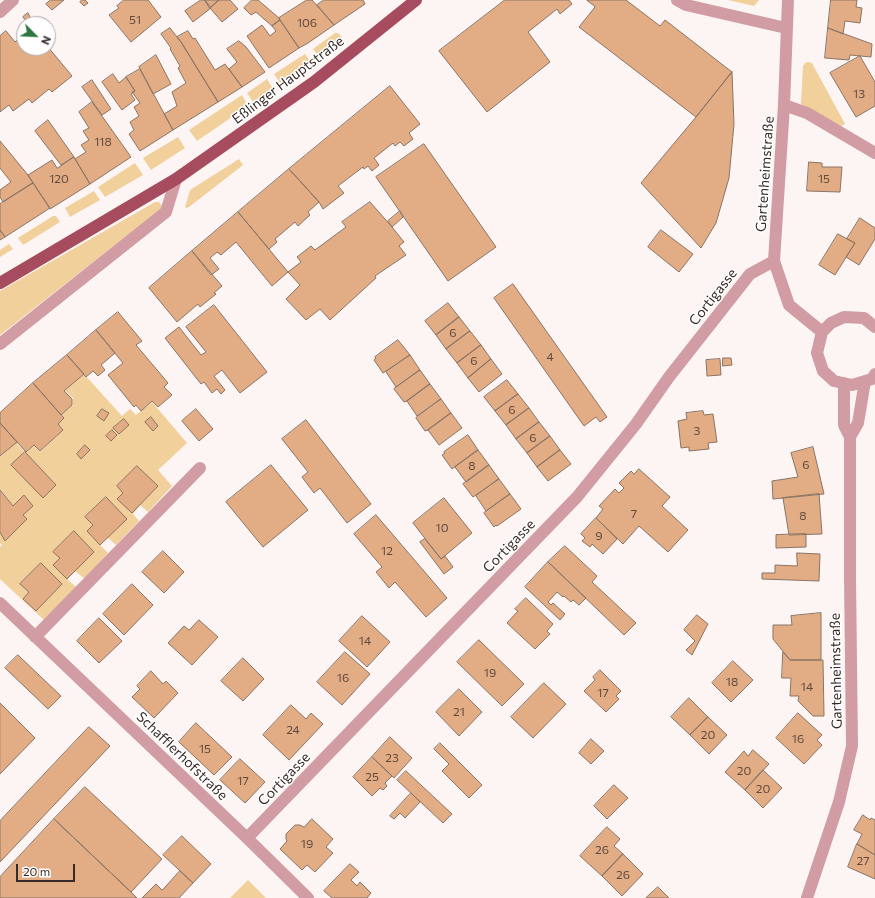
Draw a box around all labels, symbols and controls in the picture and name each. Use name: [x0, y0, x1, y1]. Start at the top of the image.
house number: 51: [129, 13, 141, 27]
north arrow: [16, 16, 56, 56]
house number: 106: [297, 16, 317, 30]
street label: Eßlinger Hauptstraße: [229, 33, 347, 127]
text: N: [39, 34, 54, 47]
house number: 13: [853, 87, 865, 101]
street label: Gartenheimstraße: [753, 115, 777, 233]
house number: 118: [94, 135, 112, 149]
house number: 120: [49, 172, 69, 186]
house number: 15: [818, 172, 830, 186]
street label: Cortigasse: [686, 265, 740, 329]
house number: 6: [449, 326, 457, 340]
house number: 4: [546, 350, 554, 364]
house number: 6: [470, 354, 478, 368]
house number: 6: [508, 403, 516, 417]
house number: 3: [694, 424, 700, 438]
house number: 6: [529, 431, 537, 445]
house number: 6: [802, 458, 810, 472]
house number: 8: [468, 459, 476, 473]
house number: 7: [631, 507, 637, 521]
house number: 8: [799, 509, 807, 523]
street label: Cortigasse: [479, 516, 539, 576]
house number: 10: [436, 521, 448, 535]
house number: 9: [595, 529, 603, 543]
house number: 12: [381, 544, 393, 558]
street label: Gartenheimstraße: [827, 613, 845, 729]
house number: 14: [359, 634, 371, 648]
house number: 19: [484, 666, 496, 680]
house number: 16: [337, 671, 349, 685]
house number: 18: [726, 675, 738, 689]
house number: 14: [801, 680, 813, 694]
house number: 17: [597, 686, 609, 700]
house number: 21: [453, 705, 465, 719]
street label: Schafflerhofstraße: [133, 708, 231, 804]
house number: 24: [286, 723, 300, 737]
house number: 20: [701, 728, 715, 742]
house number: 16: [792, 732, 804, 746]
house number: 15: [199, 742, 211, 756]
street label: Cortigasse: [254, 749, 314, 809]
house number: 23: [385, 751, 399, 765]
house number: 20: [737, 764, 751, 778]
house number: 25: [365, 770, 379, 784]
house number: 17: [237, 774, 249, 788]
house number: 20: [756, 782, 770, 796]
house number: 19: [301, 837, 313, 851]
house number: 26: [595, 843, 609, 857]
house number: 27: [857, 854, 869, 868]
scale bar: [18, 856, 77, 882]
text: 20 m: [23, 864, 50, 878]
house number: 26: [616, 868, 630, 882]

